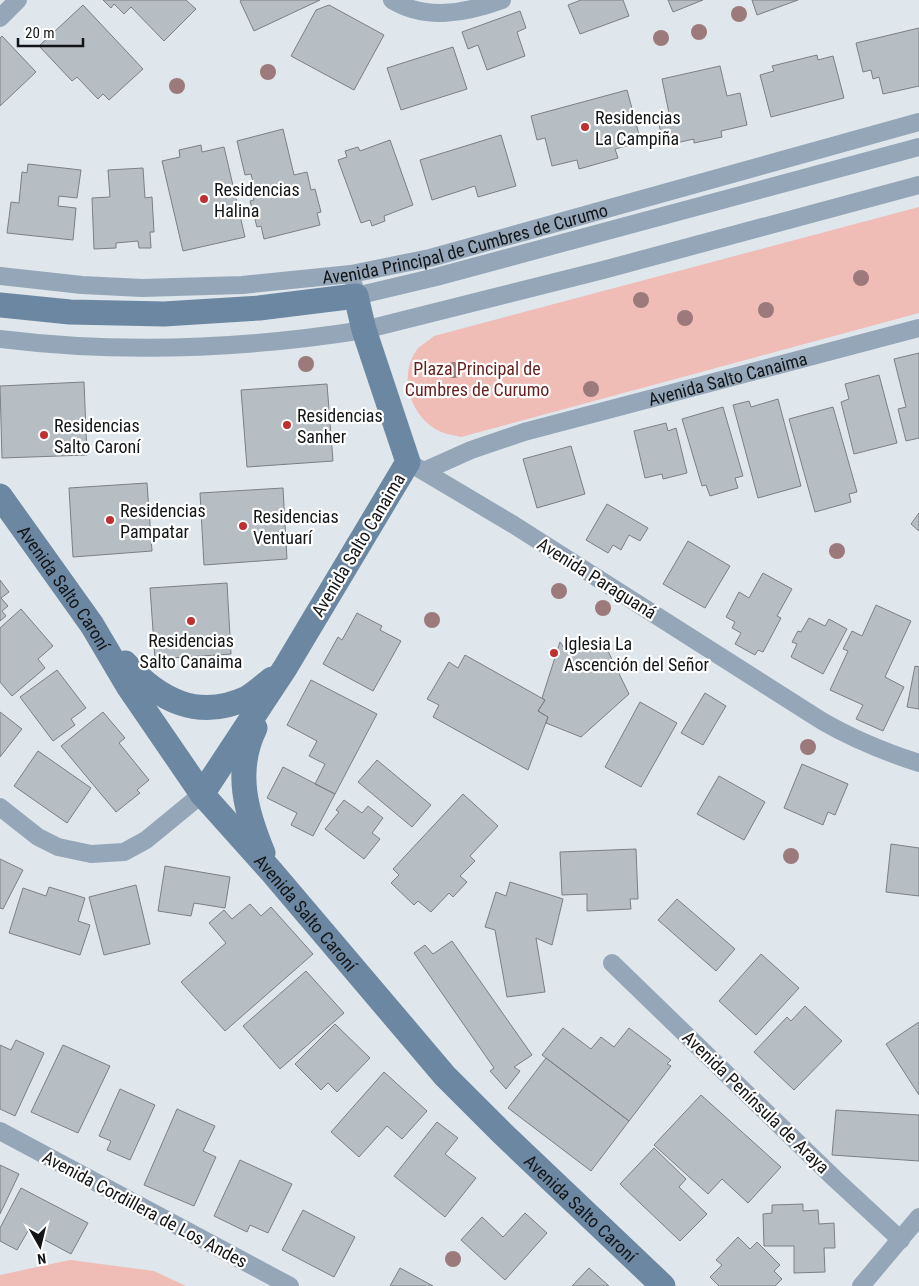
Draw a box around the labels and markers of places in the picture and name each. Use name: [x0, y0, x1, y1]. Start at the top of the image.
place label: Residencias La Campiña: [595, 107, 681, 149]
marker: Residencias La Campiña: [579, 121, 591, 133]
place label: Residencias Halina: [214, 179, 300, 221]
marker: Residencias Halina: [198, 193, 210, 205]
place label: Residencias Sanher: [297, 405, 383, 447]
place label: Residencias Salto Caroní: [54, 415, 141, 457]
marker: Residencias Sanher: [281, 419, 293, 431]
marker: Residencias Salto Caroní: [38, 429, 50, 441]
place label: Residencias Pampatar: [120, 500, 206, 542]
place label: Residencias Ventuarí: [253, 506, 339, 548]
marker: Residencias Pampatar: [104, 514, 116, 526]
marker: Residencias Ventuarí: [237, 520, 249, 532]
marker: Residencias Salto Canaima: [185, 615, 197, 627]
place label: Residencias Salto Canaima: [140, 630, 242, 672]
place label: Iglesia La Ascención del Señor: [564, 633, 710, 675]
marker: Iglesia La Ascención del Señor: [548, 647, 560, 659]

